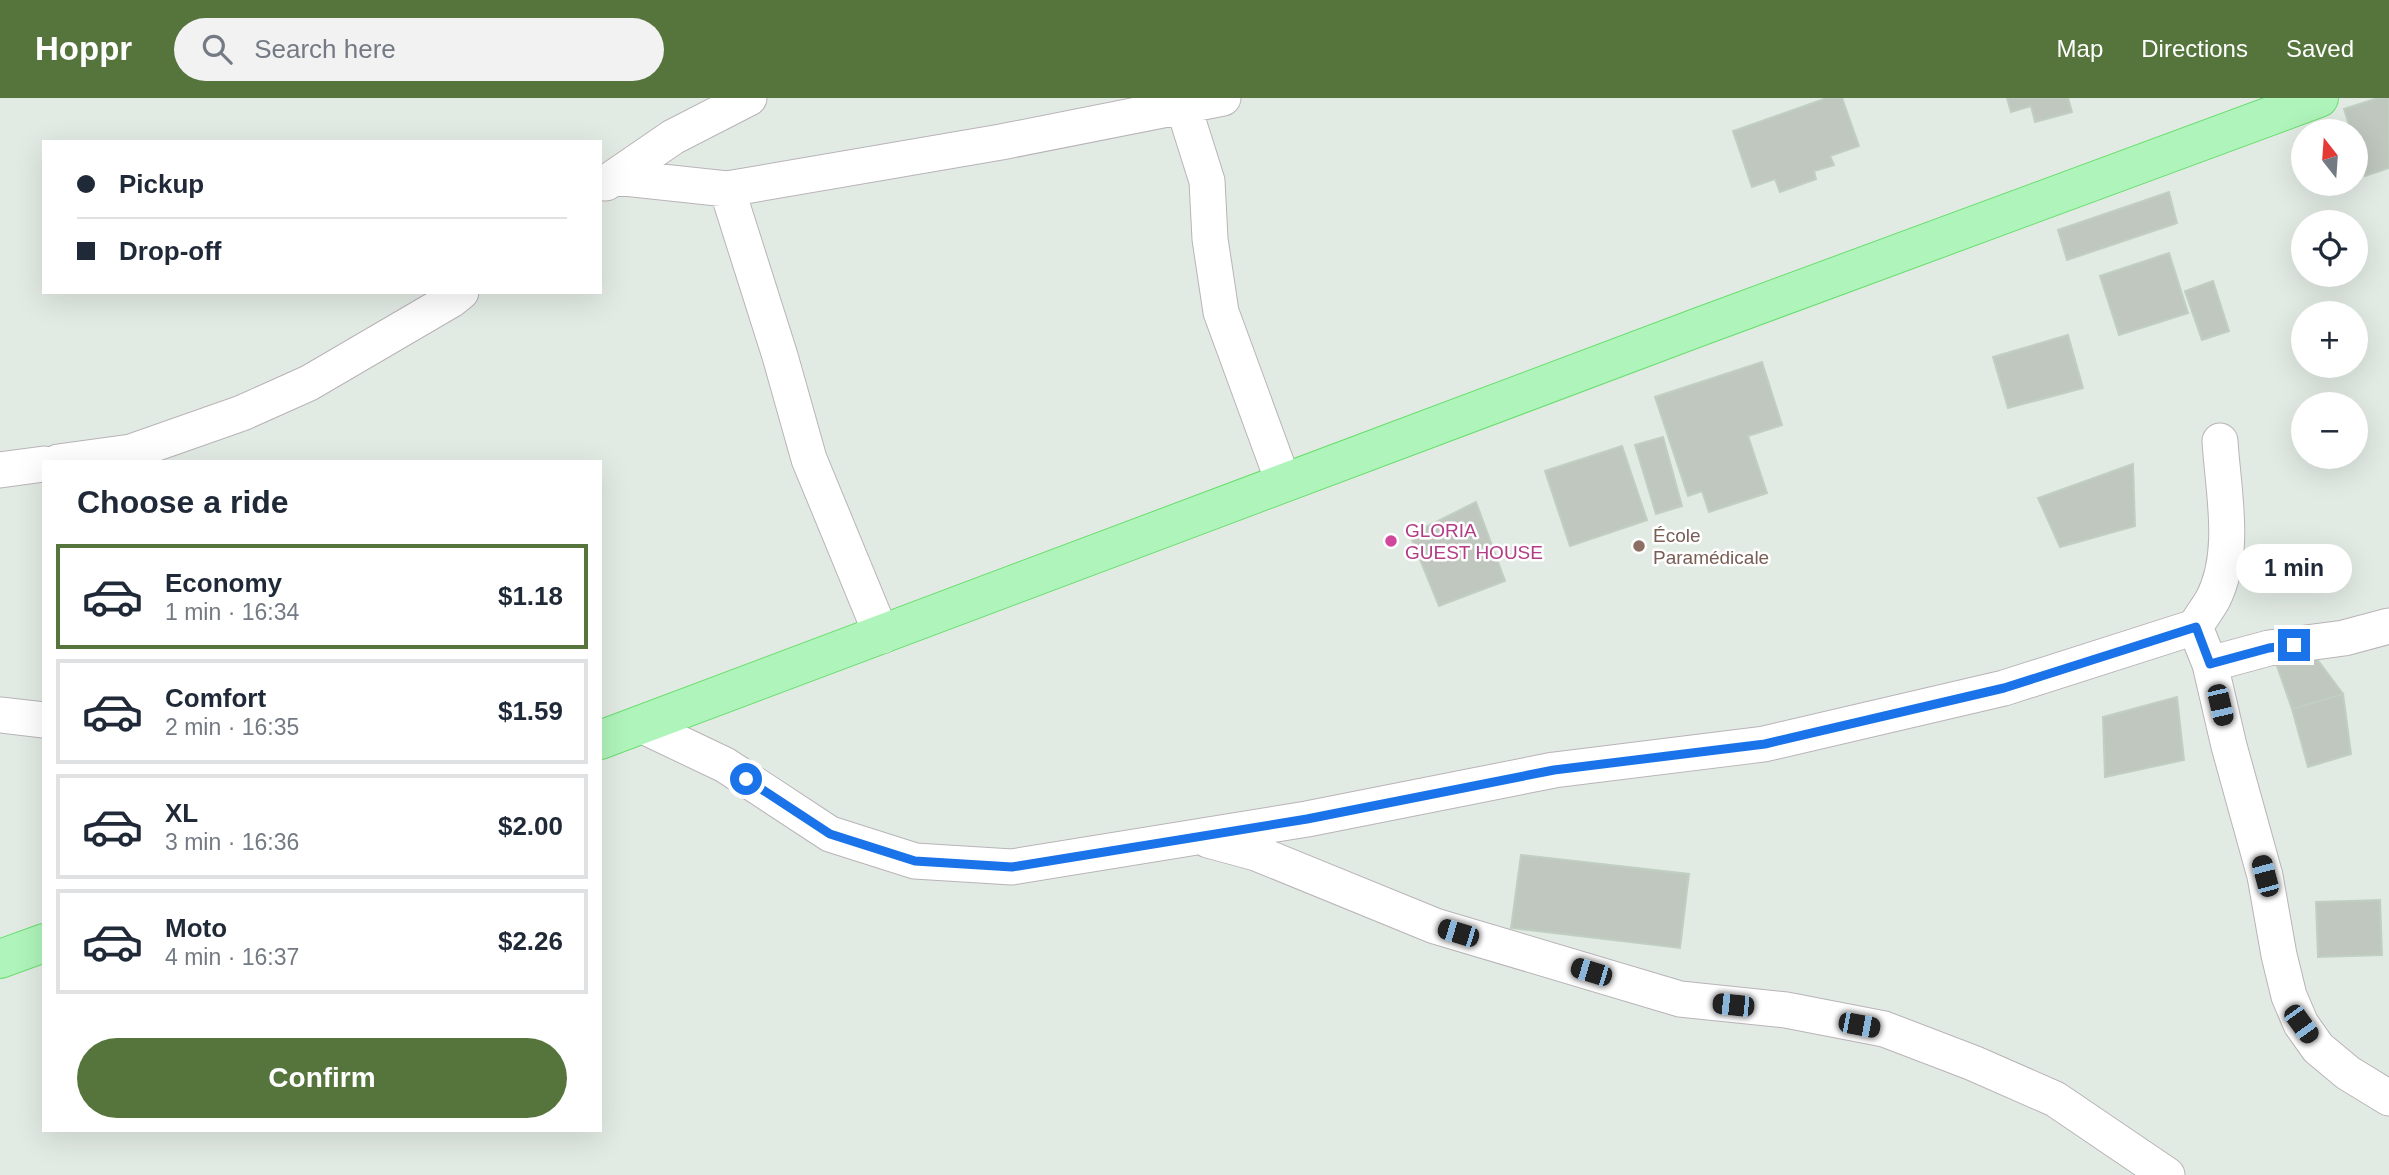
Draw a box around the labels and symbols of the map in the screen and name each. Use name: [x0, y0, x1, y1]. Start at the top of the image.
north arrow: [2291, 119, 2368, 196]
place label: GLORIA GUEST HOUSE: [1405, 520, 1543, 563]
place label: École Paramédicale: [1653, 525, 1769, 568]
marker: GLORIA GUEST HOUSE: [1383, 533, 1399, 549]
marker: École Paramédicale: [1631, 538, 1647, 554]
callout: 1 min: [2236, 544, 2352, 592]
route end: [2278, 629, 2310, 661]
car: [2206, 682, 2235, 728]
route start: [730, 763, 762, 795]
car: [2250, 853, 2281, 899]
car: [1435, 917, 1482, 949]
car: [1568, 956, 1615, 988]
car: [1712, 992, 1755, 1018]
car: [2281, 1001, 2322, 1047]
car: [1837, 1011, 1882, 1039]

